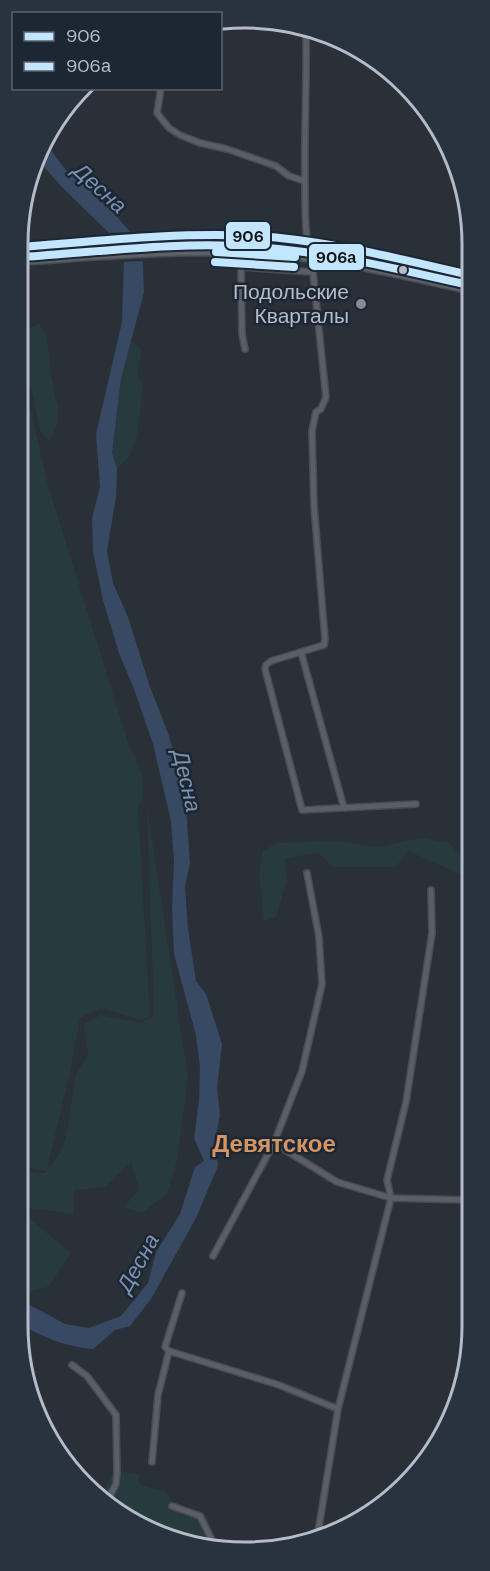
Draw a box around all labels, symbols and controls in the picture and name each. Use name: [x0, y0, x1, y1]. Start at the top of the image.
legend: [12, 12, 222, 90]
text: 906: [66, 24, 101, 48]
text: 906а: [66, 54, 112, 78]
water label: Десна: [65, 154, 133, 220]
line badge: 906: [225, 221, 271, 250]
text: 906: [232, 226, 264, 247]
line badge: 906а: [308, 243, 365, 271]
text: 906а: [316, 247, 356, 268]
unlabelled marker: [397, 264, 409, 276]
place label: Подольские Кварталы: [233, 278, 349, 330]
marker: Подольские Кварталы: [354, 297, 368, 311]
water label: Десна: [165, 744, 208, 815]
district label: Девятское: [212, 1128, 336, 1159]
water label: Десна: [109, 1228, 166, 1300]

